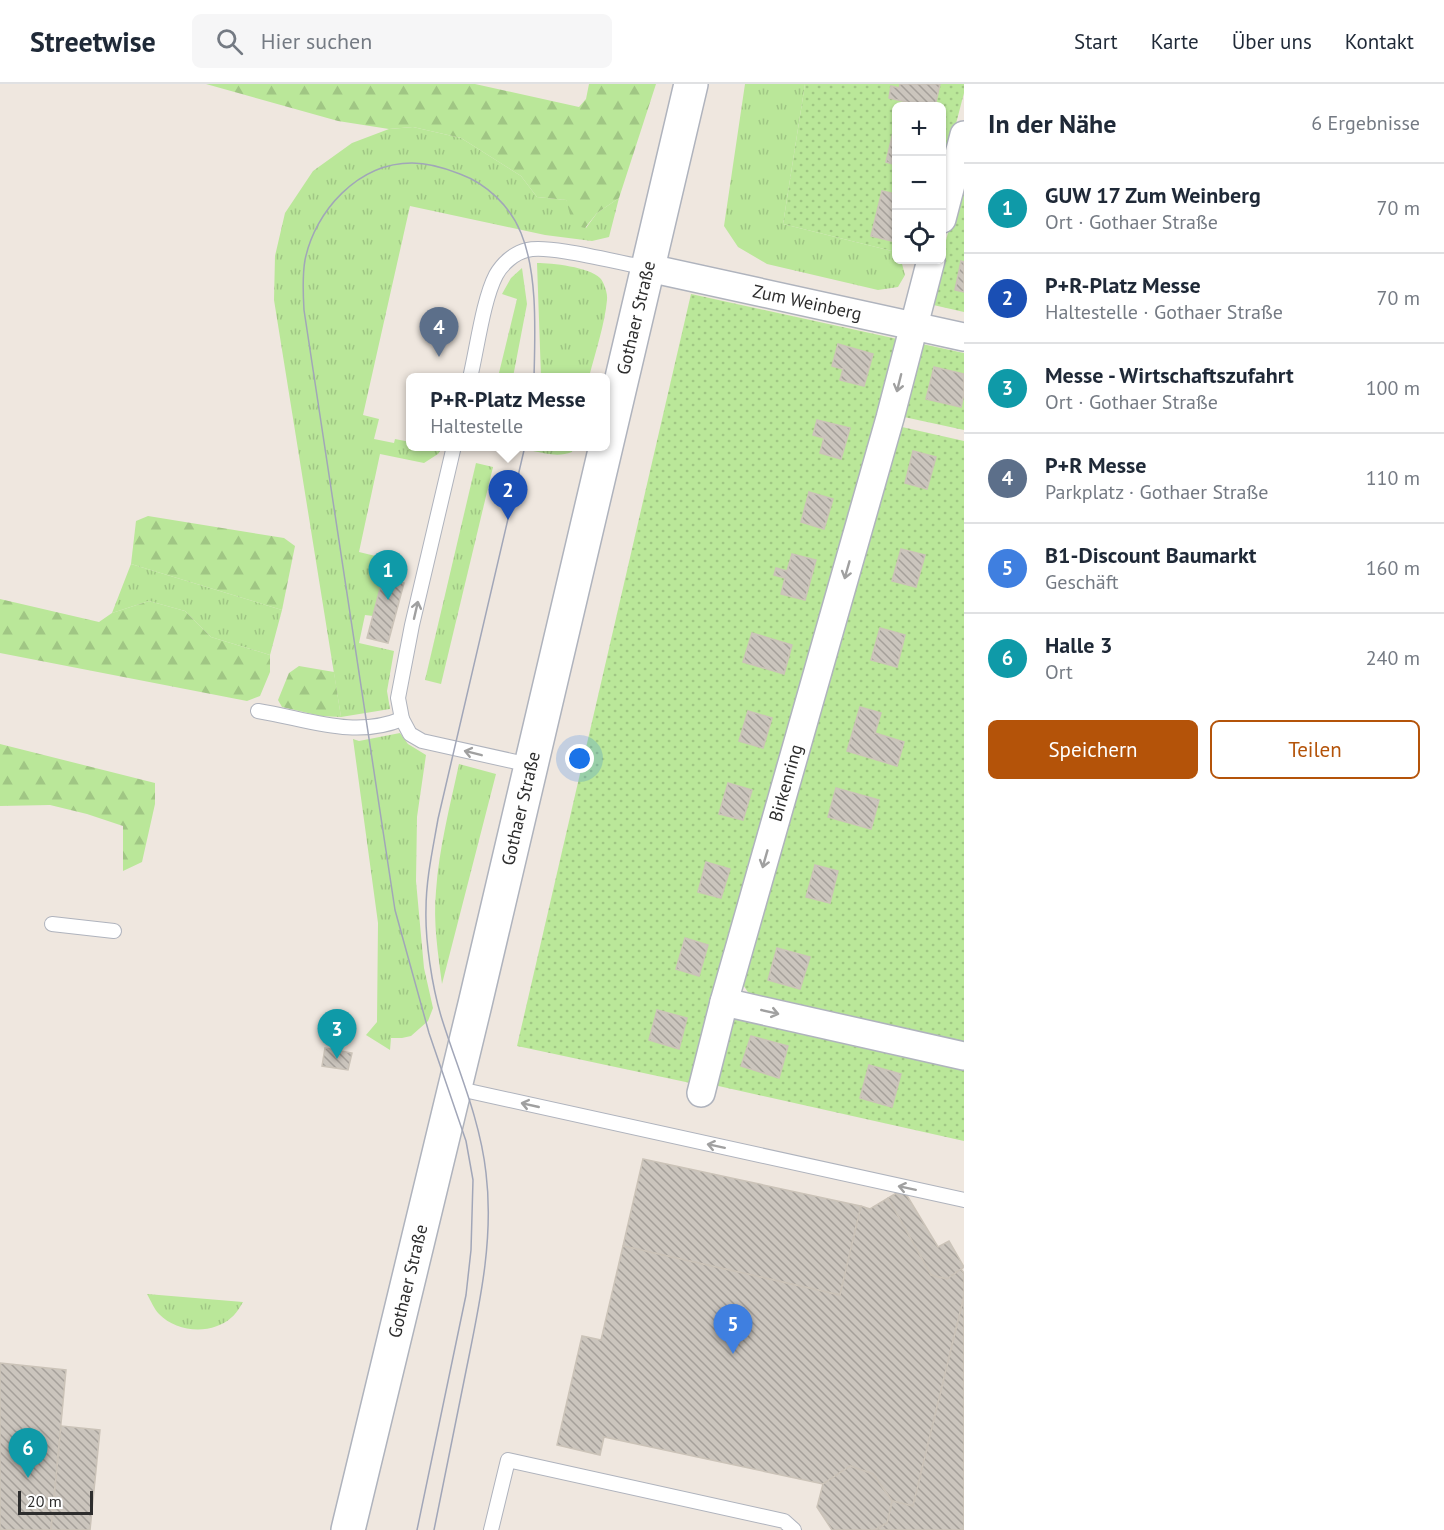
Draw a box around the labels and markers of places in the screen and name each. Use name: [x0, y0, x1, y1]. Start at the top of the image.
pin: 4: [420, 308, 458, 357]
pin: 2: [488, 470, 528, 520]
pin: 1: [368, 550, 408, 600]
pin: 3: [318, 1010, 356, 1059]
pin: 5: [714, 1304, 752, 1354]
pin: 6: [9, 1428, 48, 1478]

